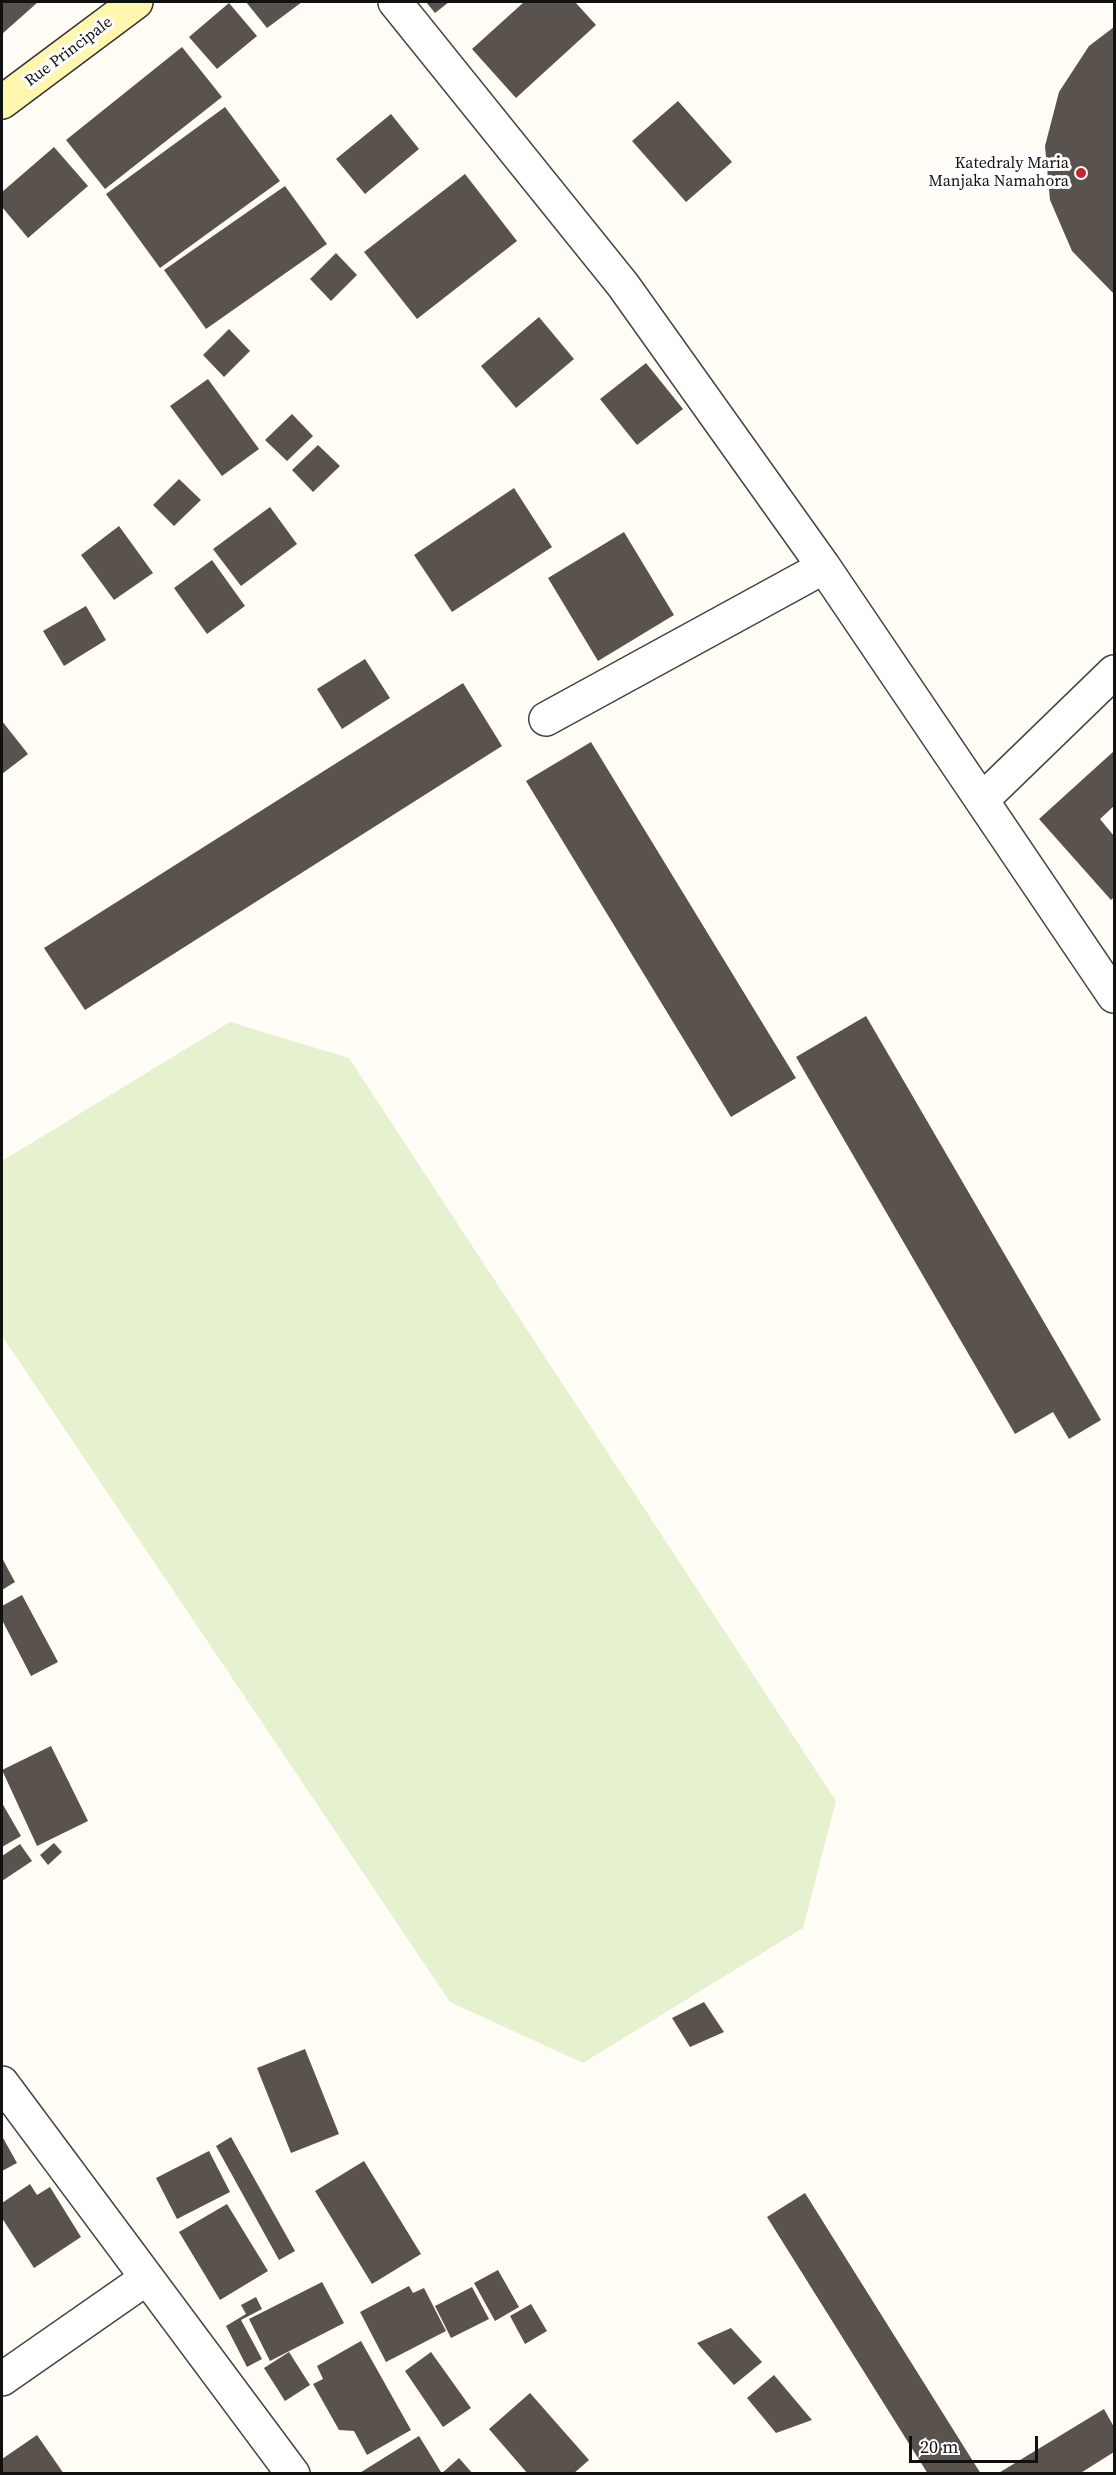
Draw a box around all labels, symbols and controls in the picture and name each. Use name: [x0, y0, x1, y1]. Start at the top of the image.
street label: Rue Principale: [21, 13, 117, 91]
place label: Katedraly Maria Manjaka Namahora: [929, 154, 1069, 192]
marker: Katedraly Maria Manjaka Namahora: [1074, 166, 1088, 180]
scale bar: [912, 2424, 1041, 2462]
text: 20 m: [920, 2434, 958, 2459]

